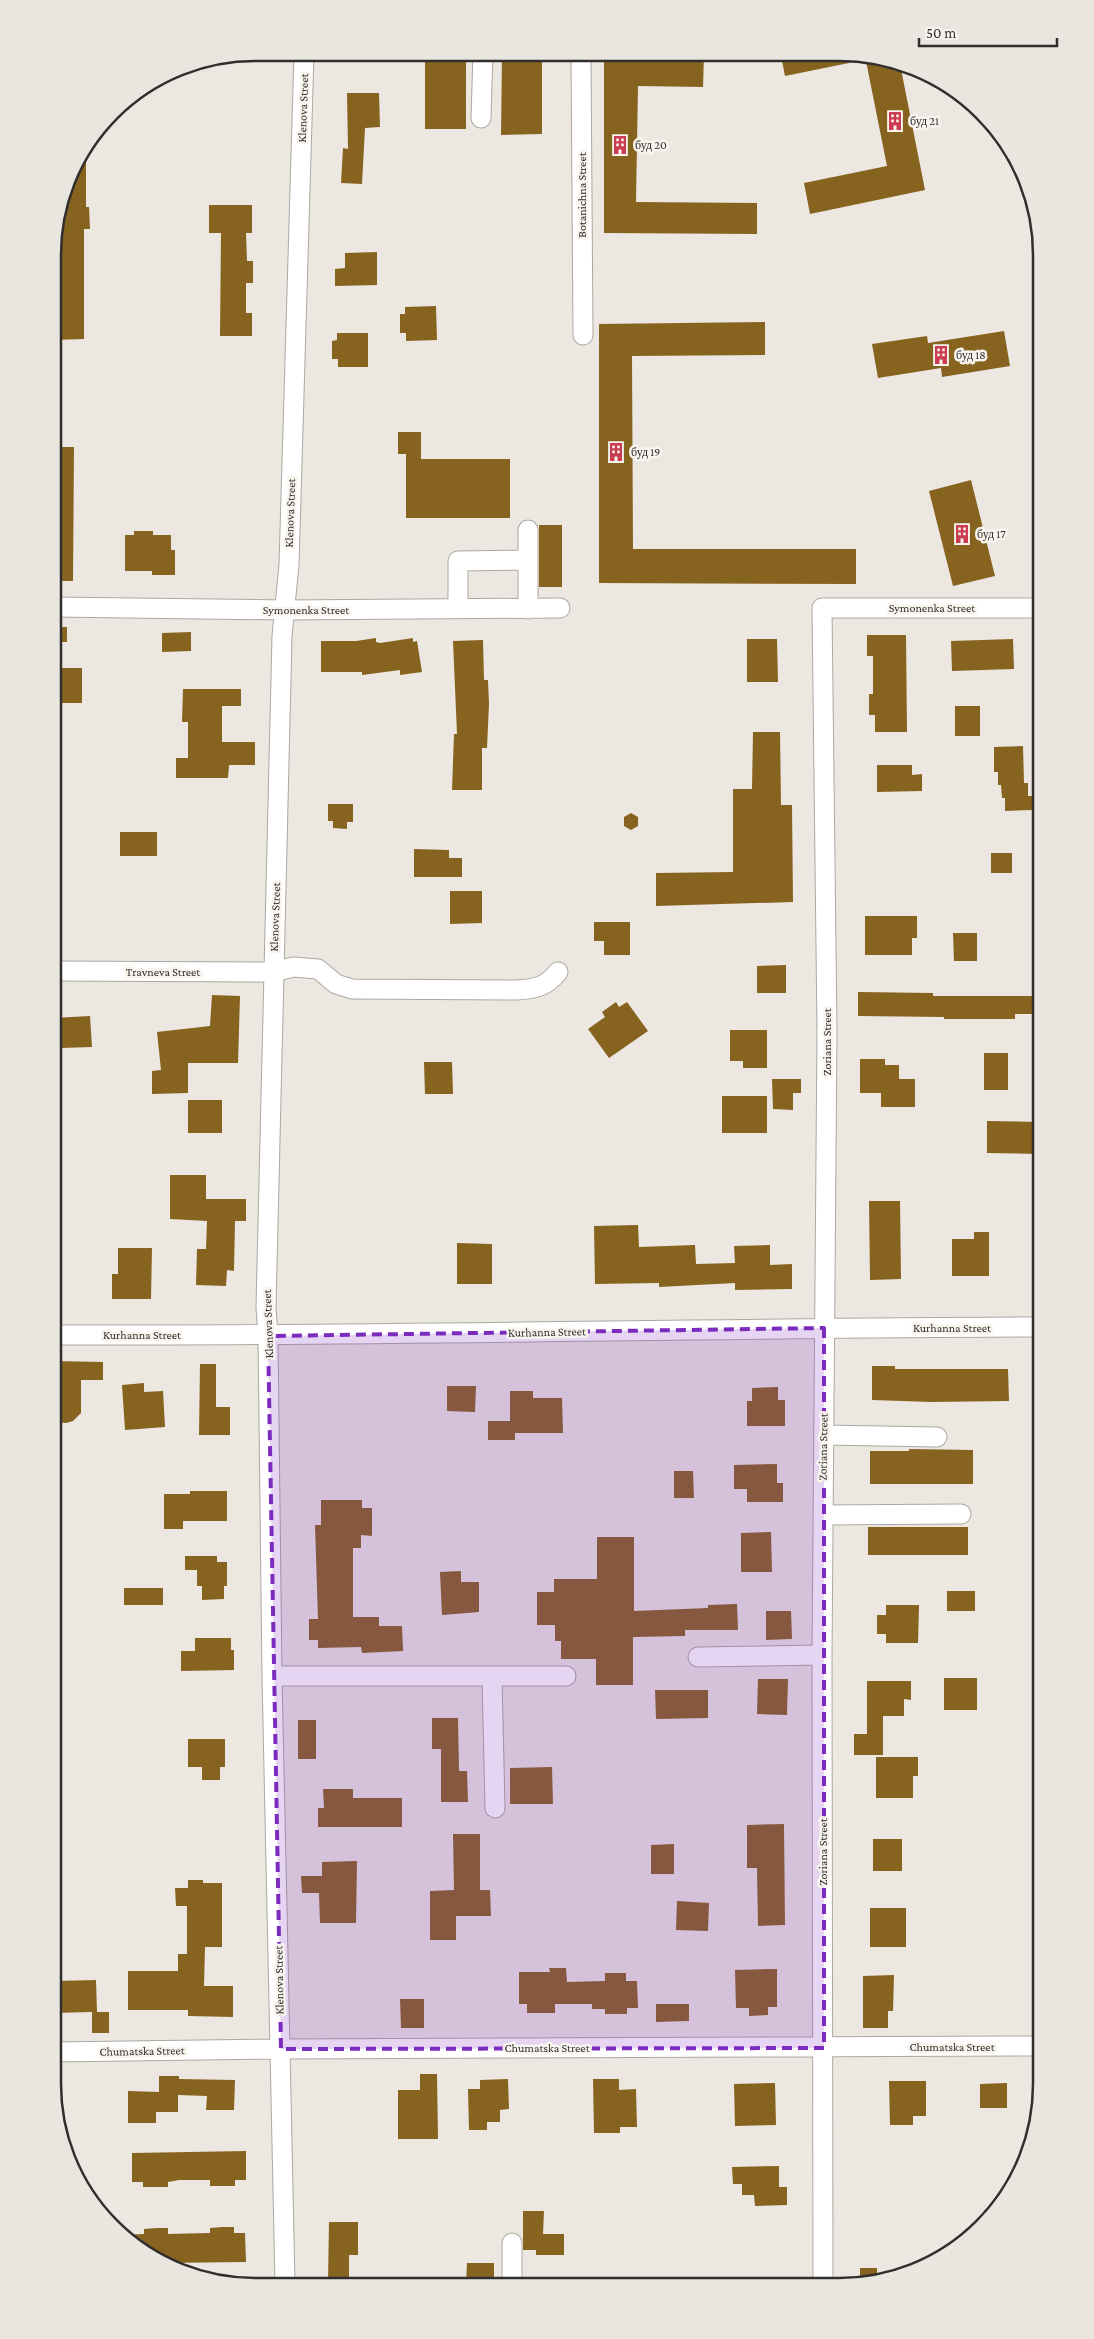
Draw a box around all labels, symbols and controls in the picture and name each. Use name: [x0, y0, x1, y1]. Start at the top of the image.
scale bar: [919, 15, 1056, 47]
text: 50 m: [926, 25, 956, 41]
street label: Klenova Street: [295, 72, 311, 143]
building icon: буд 21: [884, 110, 906, 132]
place label: буд 21: [910, 114, 939, 128]
building icon: буд 20: [609, 134, 631, 156]
place label: буд 20: [635, 138, 667, 152]
street label: Botanichna Street: [575, 151, 589, 238]
building icon: буд 18: [930, 344, 952, 366]
place label: буд 18: [956, 348, 986, 362]
building icon: буд 19: [605, 441, 627, 463]
place label: буд 19: [631, 445, 660, 459]
street label: Klenova Street: [282, 477, 298, 548]
building icon: буд 17: [951, 523, 973, 545]
place label: буд 17: [977, 527, 1006, 541]
street label: Symonenka Street: [889, 601, 976, 615]
street label: Symonenka Street: [263, 603, 350, 617]
street label: Klenova Street: [267, 881, 283, 952]
street label: Travneva Street: [126, 965, 201, 979]
street label: Zoriana Street: [820, 1007, 834, 1076]
street label: Klenova Street: [260, 1288, 276, 1359]
street label: Kurhanna Street: [913, 1321, 992, 1335]
street label: Kurhanna Street: [508, 1324, 587, 1340]
street label: Kurhanna Street: [103, 1328, 182, 1342]
street label: Zoriana Street: [815, 1412, 831, 1481]
street label: Zoriana Street: [816, 1817, 830, 1886]
street label: Klenova Street: [271, 1944, 287, 2015]
street label: Chumatska Street: [909, 2040, 996, 2054]
street label: Chumatska Street: [504, 2041, 591, 2055]
street label: Chumatska Street: [99, 2043, 186, 2059]

